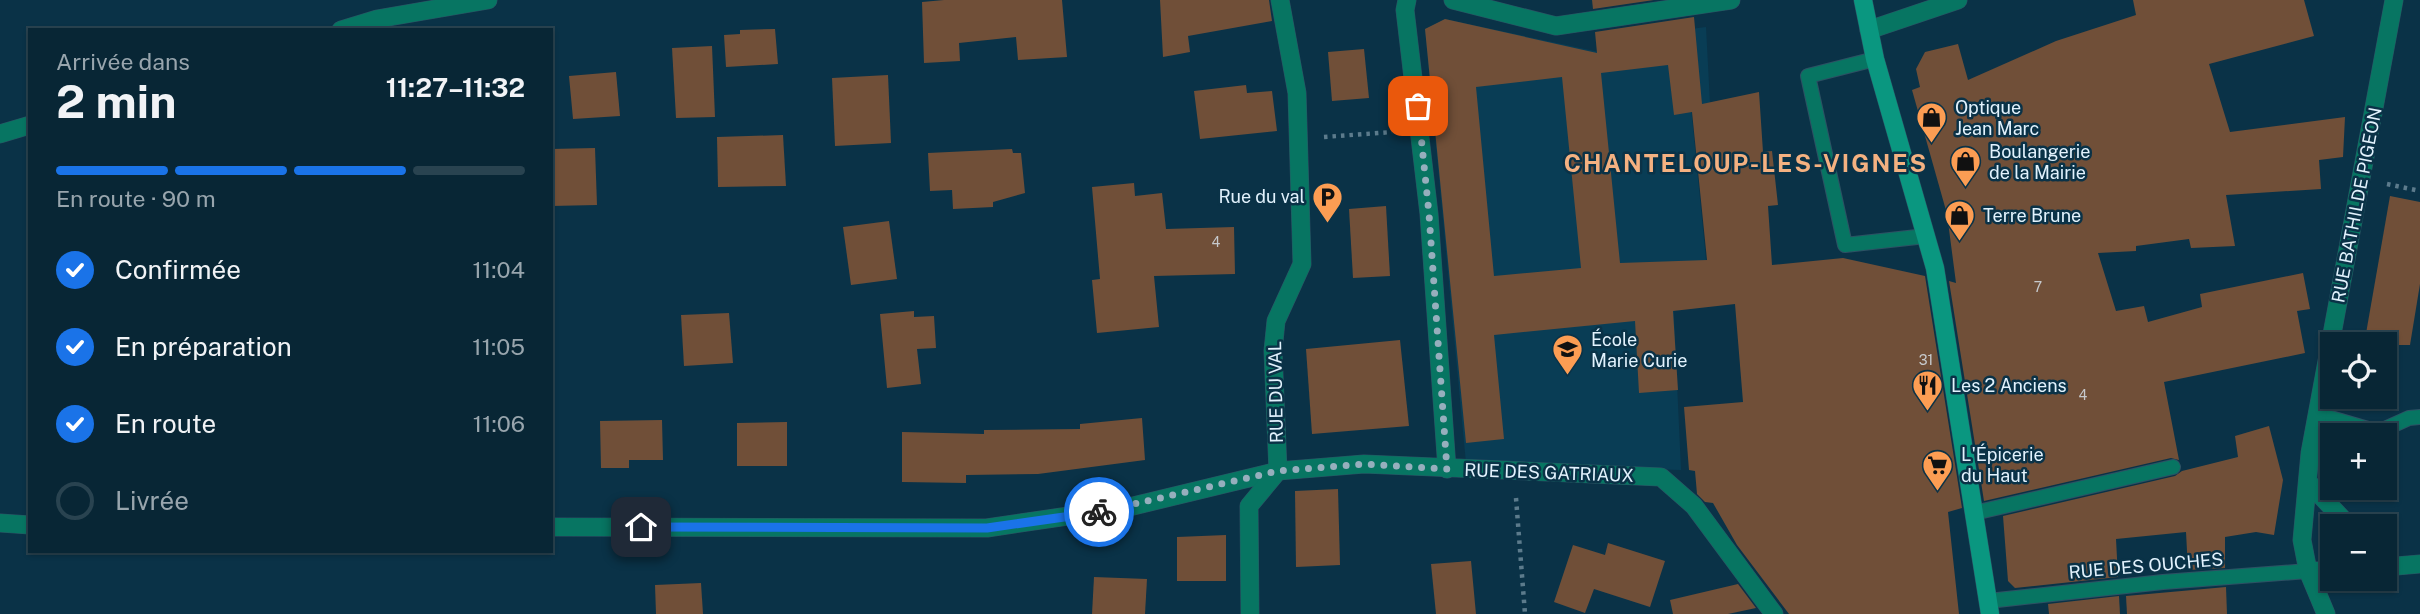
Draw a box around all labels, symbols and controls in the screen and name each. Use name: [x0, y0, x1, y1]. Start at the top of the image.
text: Arrivée dans: [56, 48, 190, 75]
text: 11:27–11:32: [386, 72, 525, 103]
text: 2 min: [56, 74, 176, 128]
pin: [1388, 76, 1448, 136]
icon: bag: [1399, 87, 1437, 125]
place label: Optique Jean Marc: [1955, 97, 2039, 139]
shop icon: Optique Jean Marc: [1915, 101, 1949, 145]
street label: RUE BATHILDE PIGEON: [2327, 105, 2386, 304]
place label: Boulangerie de la Mairie: [1989, 141, 2090, 183]
shop icon: Boulangerie de la Mairie: [1949, 145, 1983, 189]
district label: CHANTELOUP-LES-VIGNES: [1564, 149, 1928, 177]
parking icon: Rue du val: [1311, 180, 1345, 224]
text: En route · 90 m: [56, 185, 216, 212]
place label: Rue du val: [1219, 186, 1305, 207]
shop icon: Terre Brune: [1943, 199, 1977, 243]
place label: Terre Brune: [1983, 205, 2081, 226]
house number: 4: [1212, 234, 1221, 250]
icon: check: [56, 251, 94, 289]
text: Confirmée: [115, 254, 241, 285]
text: 11:04: [473, 256, 525, 283]
house number: 7: [2034, 279, 2042, 295]
icon: check: [56, 328, 94, 366]
place label: École Marie Curie: [1591, 328, 1687, 371]
text: En préparation: [115, 331, 292, 362]
map controls: [2320, 332, 2397, 591]
button: locate: [2320, 332, 2397, 409]
text: 11:05: [472, 333, 525, 360]
school or university icon: École Marie Curie: [1551, 333, 1585, 377]
street label: RUE DU VAL: [1264, 341, 1287, 443]
house number: 31: [1919, 352, 1933, 368]
restaurant icon: Les 2 Anciens: [1911, 369, 1945, 413]
place label: Les 2 Anciens: [1951, 375, 2067, 396]
house number: 4: [2079, 387, 2088, 403]
icon: check: [56, 405, 94, 443]
text: En route: [115, 408, 216, 439]
text: 11:06: [473, 410, 525, 437]
button: +: [2320, 423, 2397, 500]
place label: L'Épicerie du Haut: [1961, 443, 2044, 486]
supermarket icon: L'Épicerie du Haut: [1921, 448, 1955, 492]
street label: RUE DES GATRIAUX: [1464, 459, 1634, 486]
courier: [1064, 477, 1134, 547]
text: Livrée: [115, 485, 189, 516]
icon: bike: [1080, 493, 1118, 531]
pin: [611, 497, 671, 557]
icon: home: [622, 508, 660, 546]
button: −: [2320, 514, 2397, 591]
street label: RUE DES OUCHES: [2068, 548, 2224, 583]

